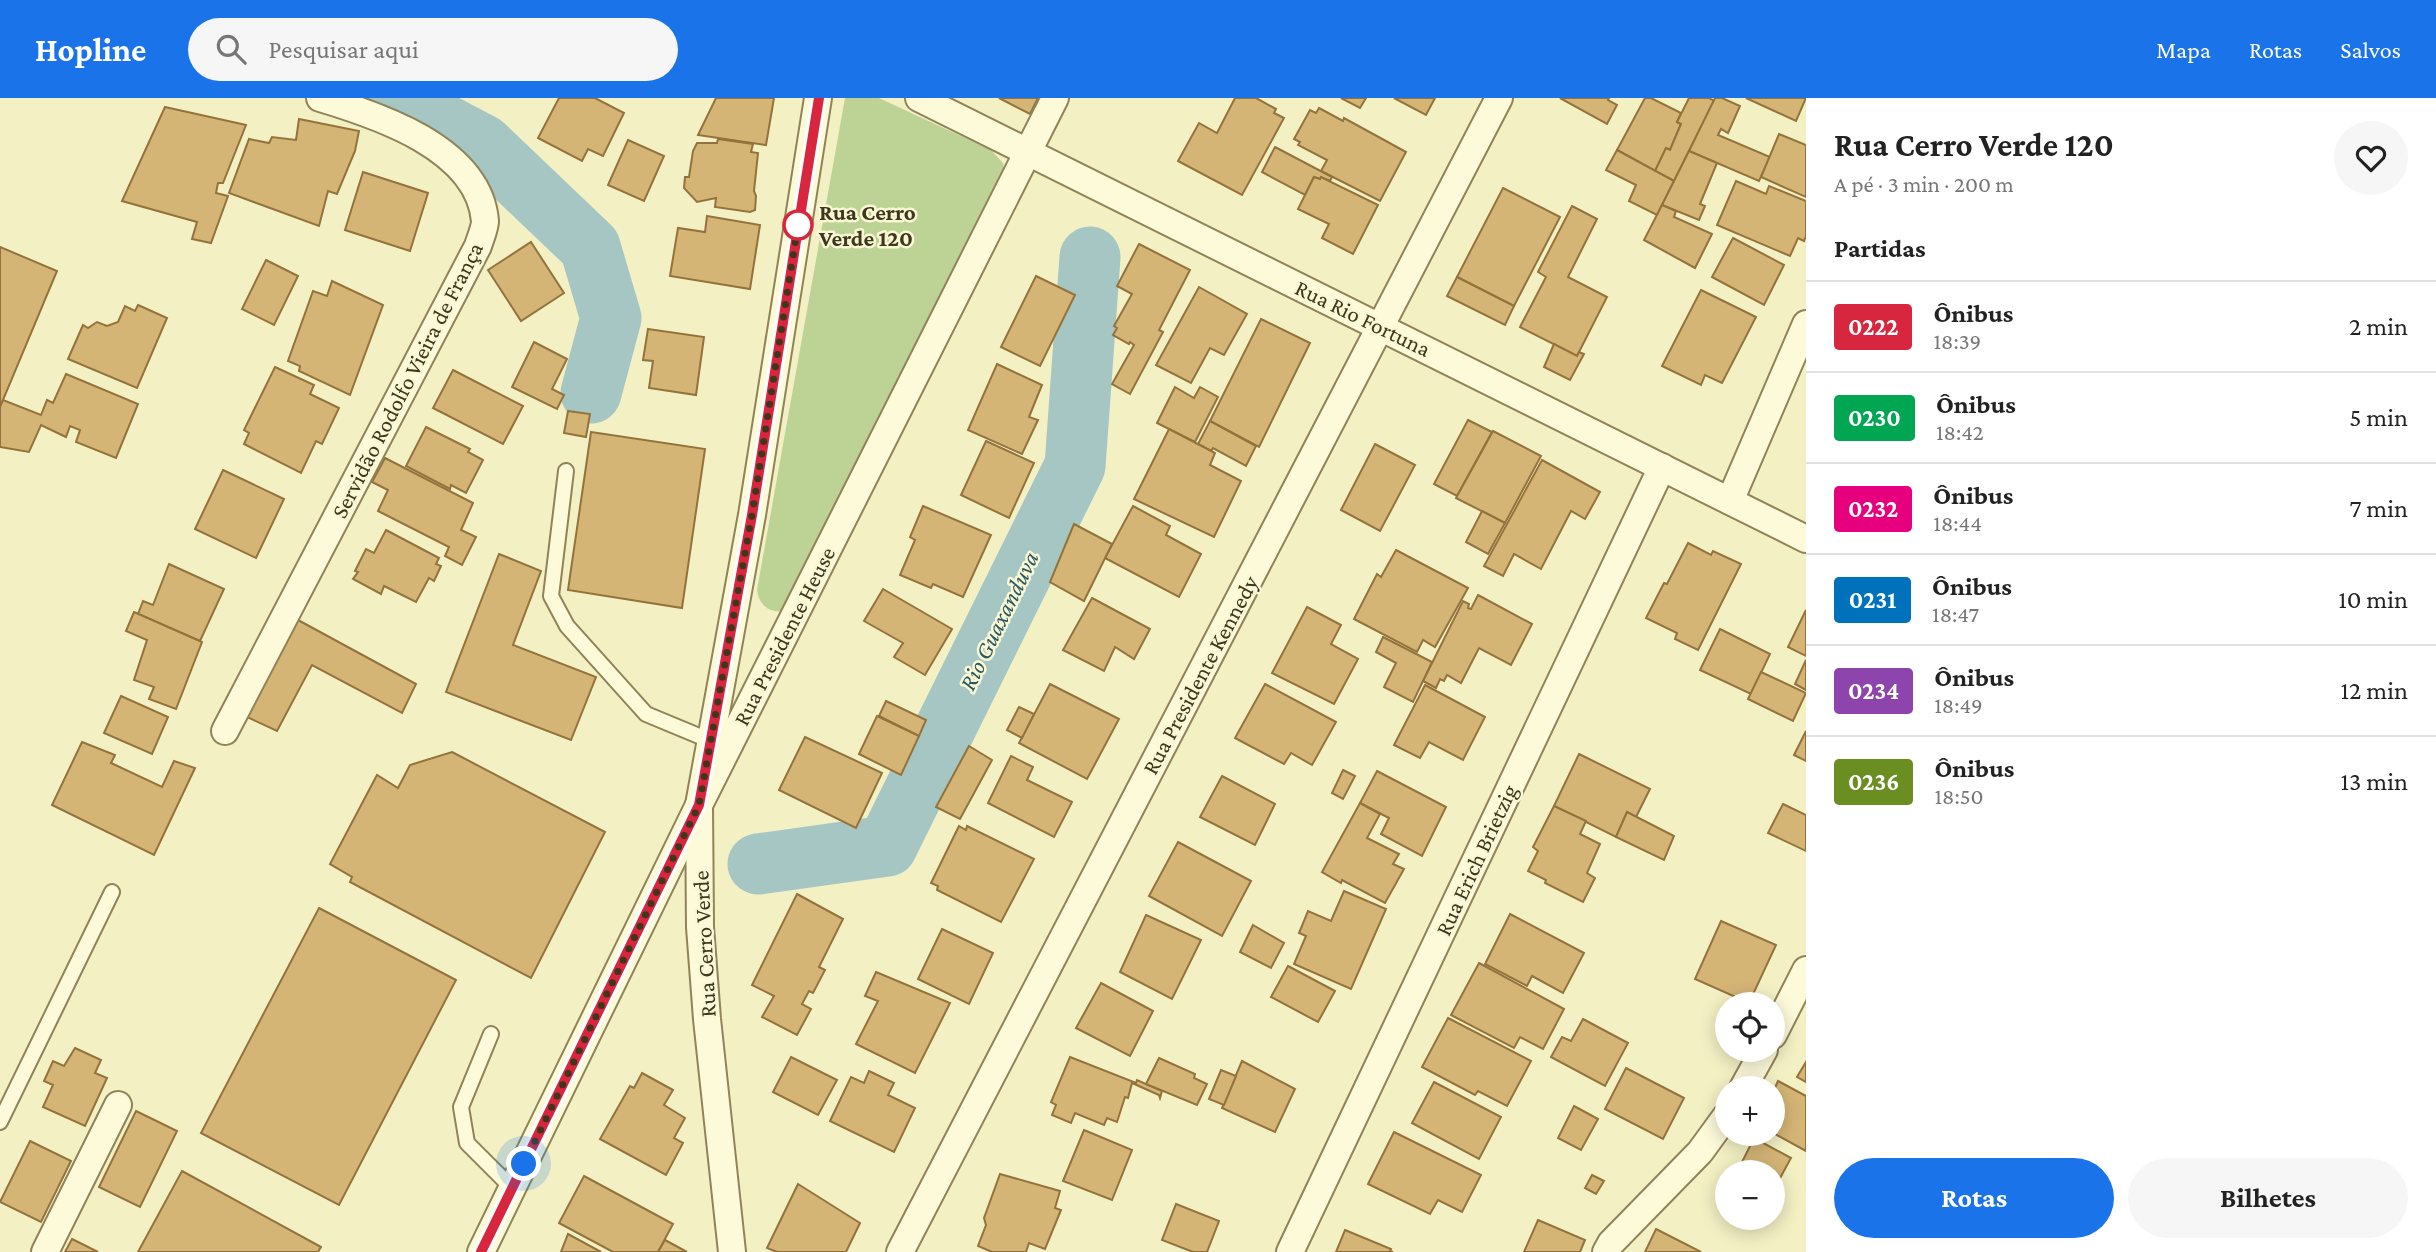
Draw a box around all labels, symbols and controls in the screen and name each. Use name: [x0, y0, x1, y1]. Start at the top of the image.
search box: [188, 18, 678, 81]
icon: search: [212, 30, 250, 68]
text: Hopline: [35, 31, 146, 68]
text: Pesquisar aqui: [268, 35, 419, 64]
text: Mapa: [2156, 36, 2211, 63]
text: Rotas: [2249, 36, 2302, 63]
text: Salvos: [2340, 36, 2401, 63]
button: heart: [2334, 121, 2408, 195]
text: Rua Cerro Verde 120: [1834, 126, 2114, 163]
text: A pé · 3 min · 200 m: [1834, 171, 2014, 197]
place label: Rua Cerro Verde 120: [818, 199, 916, 251]
marker: Rua Cerro Verde 120: [783, 210, 813, 240]
text: Partidas: [1834, 234, 1926, 263]
street label: Servidão Rodolfo Vieira de França: [326, 237, 488, 522]
street label: Rua Rio Fortuna: [1291, 274, 1435, 362]
text: Ônibus: [1933, 299, 2013, 328]
text: 2 min: [2349, 312, 2408, 341]
text: 0222: [1848, 313, 1898, 340]
text: 18:39: [1933, 328, 1981, 354]
text: Ônibus: [1936, 390, 2016, 419]
text: 5 min: [2349, 403, 2408, 432]
text: 0230: [1848, 404, 1901, 431]
text: 18:42: [1936, 419, 1984, 445]
text: Ônibus: [1933, 481, 2013, 510]
text: 7 min: [2349, 494, 2408, 523]
text: 0232: [1848, 495, 1898, 522]
text: 18:44: [1933, 510, 1982, 536]
street label: Rua Presidente Heuse: [728, 542, 840, 730]
water label: Rio Guaxanduva: [953, 547, 1044, 695]
street label: Rua Presidente Kennedy: [1137, 571, 1264, 779]
text: Ônibus: [1932, 572, 2012, 601]
text: 10 min: [2338, 585, 2408, 614]
text: 0231: [1849, 586, 1896, 613]
text: 18:47: [1932, 601, 1979, 627]
text: Ônibus: [1934, 663, 2014, 692]
text: 12 min: [2340, 676, 2408, 705]
text: 0234: [1848, 677, 1899, 704]
text: 18:49: [1934, 692, 1983, 718]
text: Ônibus: [1934, 754, 2014, 783]
text: 13 min: [2340, 767, 2408, 796]
text: 0236: [1848, 768, 1899, 795]
street label: Rua Erich Brietzig: [1430, 780, 1522, 940]
text: 18:50: [1934, 783, 1984, 809]
street label: Rua Cerro Verde: [687, 870, 721, 1018]
map controls: [1715, 992, 1785, 1230]
button: locate: [1715, 992, 1785, 1062]
button: +: [1715, 1076, 1785, 1146]
your location: [506, 1146, 541, 1181]
button: Rotas: [1834, 1158, 2114, 1238]
button: Bilhetes: [2128, 1158, 2408, 1238]
button: −: [1715, 1160, 1785, 1230]

